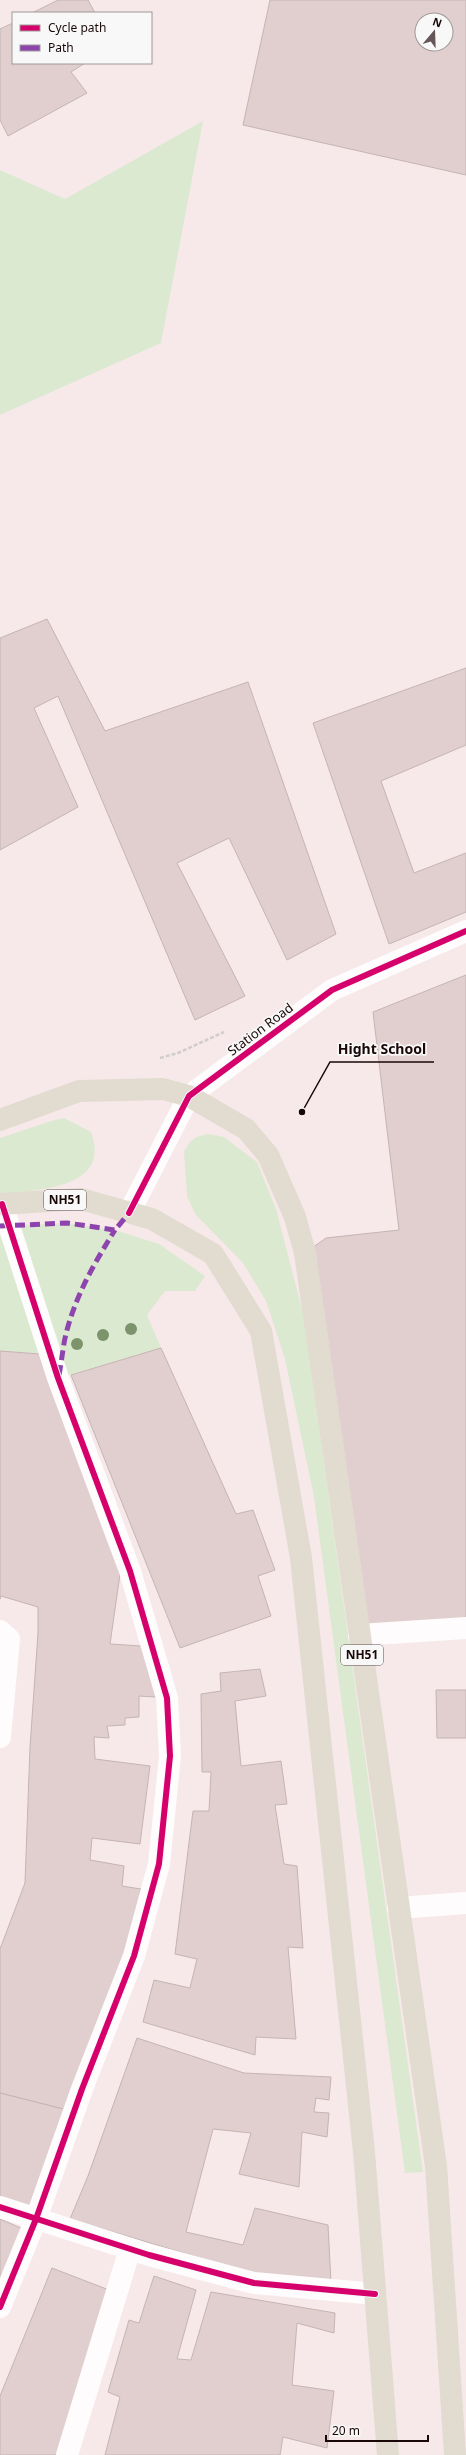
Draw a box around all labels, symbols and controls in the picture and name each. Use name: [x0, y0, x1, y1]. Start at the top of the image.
legend: [12, 12, 152, 64]
north arrow: [414, 12, 454, 52]
text: N: [431, 14, 444, 31]
text: Cycle path: [48, 19, 106, 36]
text: Path: [48, 39, 74, 56]
street label: Station Road: [224, 998, 296, 1060]
callout: Hight School: [330, 1036, 434, 1062]
text: Hight School: [338, 1039, 426, 1058]
road number: NH51: [44, 1190, 86, 1210]
road number: NH51: [341, 1645, 383, 1665]
scale bar: [326, 2417, 428, 2443]
text: 20 m: [332, 2422, 360, 2439]

